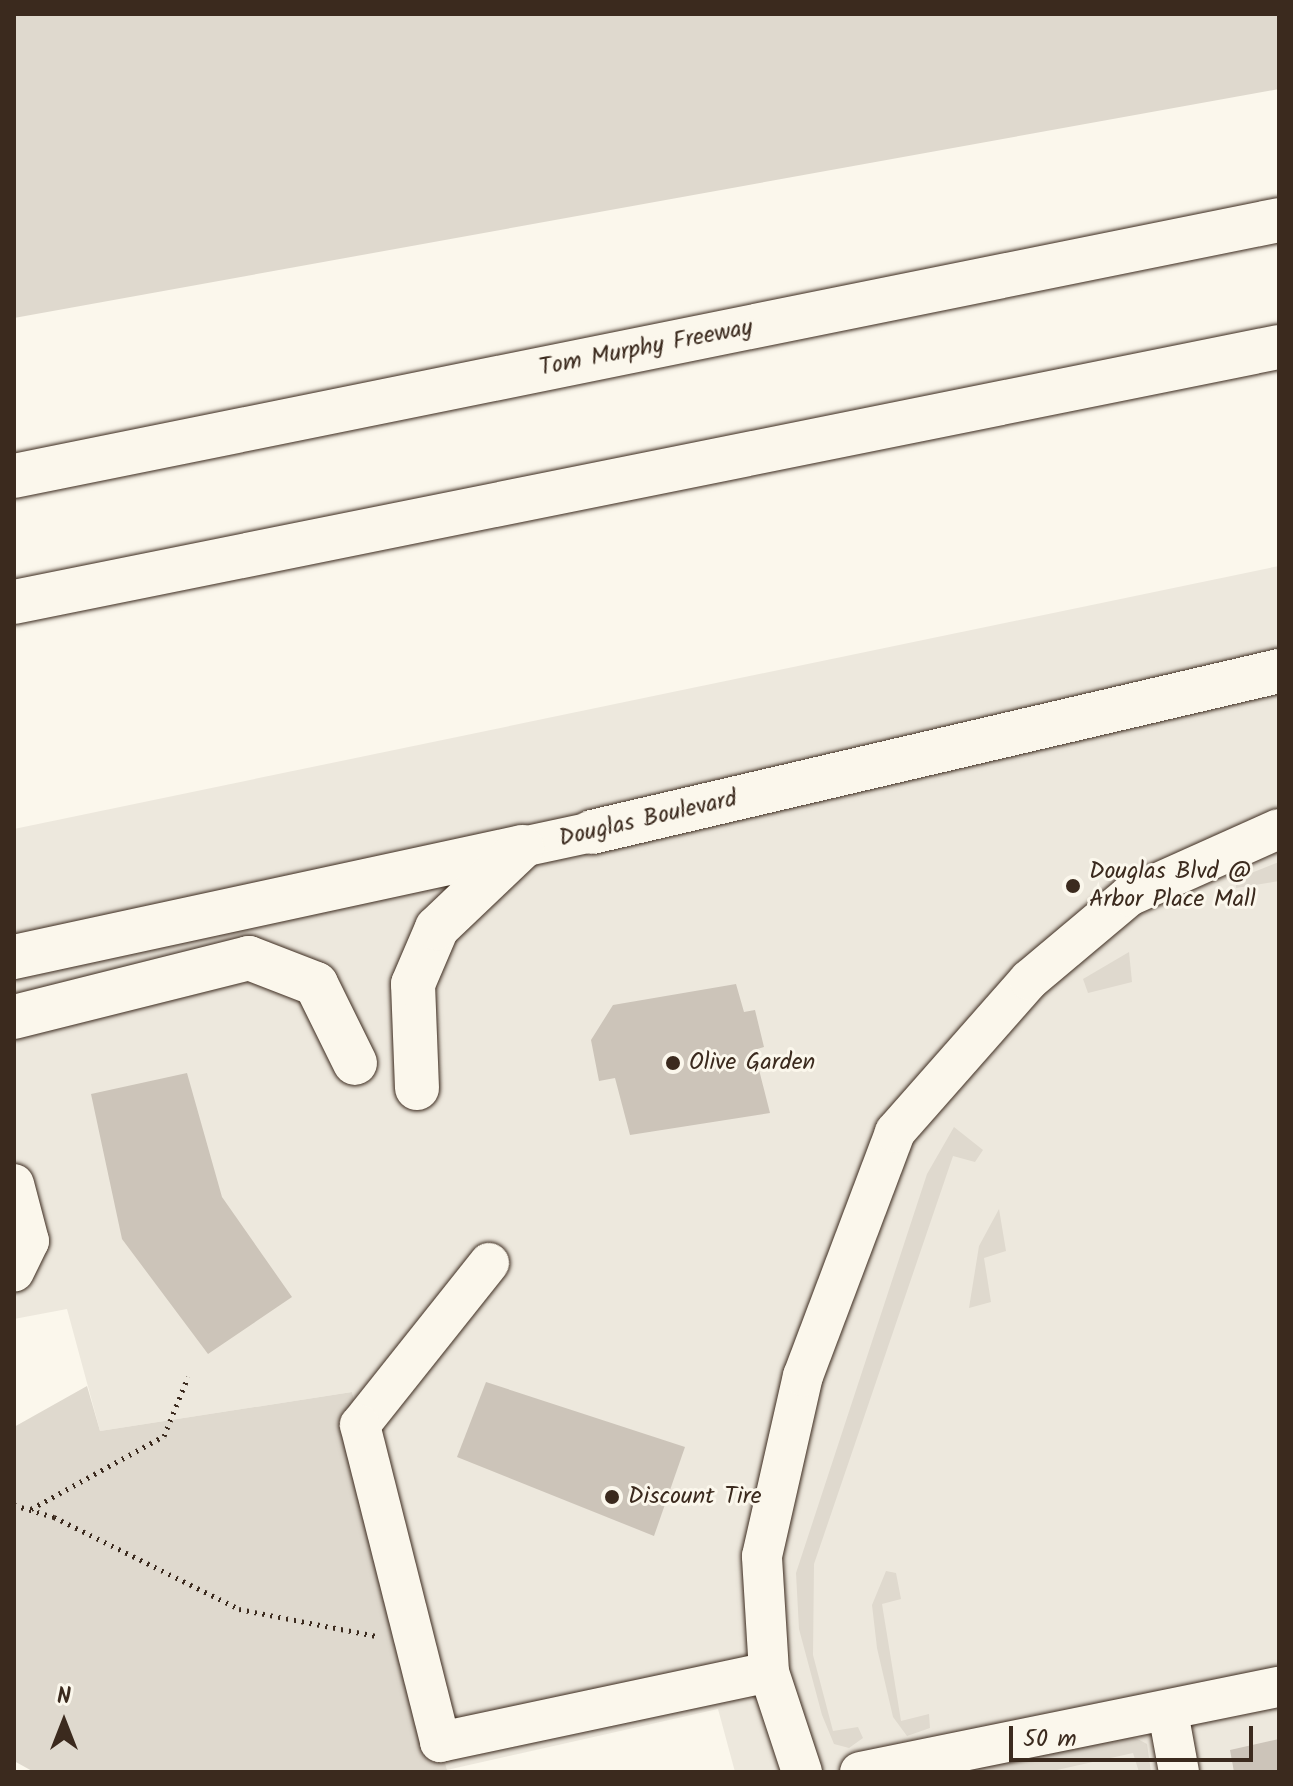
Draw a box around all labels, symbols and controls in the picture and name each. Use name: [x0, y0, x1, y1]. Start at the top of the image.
street label: Tom Murphy Freeway: [537, 313, 755, 383]
street label: Douglas Boulevard: [556, 785, 740, 853]
place label: Douglas Blvd @ Arbor Place Mall: [1089, 858, 1256, 914]
marker: Douglas Blvd @ Arbor Place Mall: [1064, 877, 1082, 895]
place label: Olive Garden: [689, 1049, 815, 1077]
marker: Olive Garden: [664, 1054, 682, 1072]
place label: Discount Tire: [628, 1483, 762, 1511]
marker: Discount Tire: [603, 1488, 621, 1506]
text: N: [57, 1680, 71, 1715]
north arrow: [24, 1682, 104, 1762]
scale bar: [1013, 1710, 1257, 1760]
text: 50 m: [1023, 1720, 1077, 1759]

